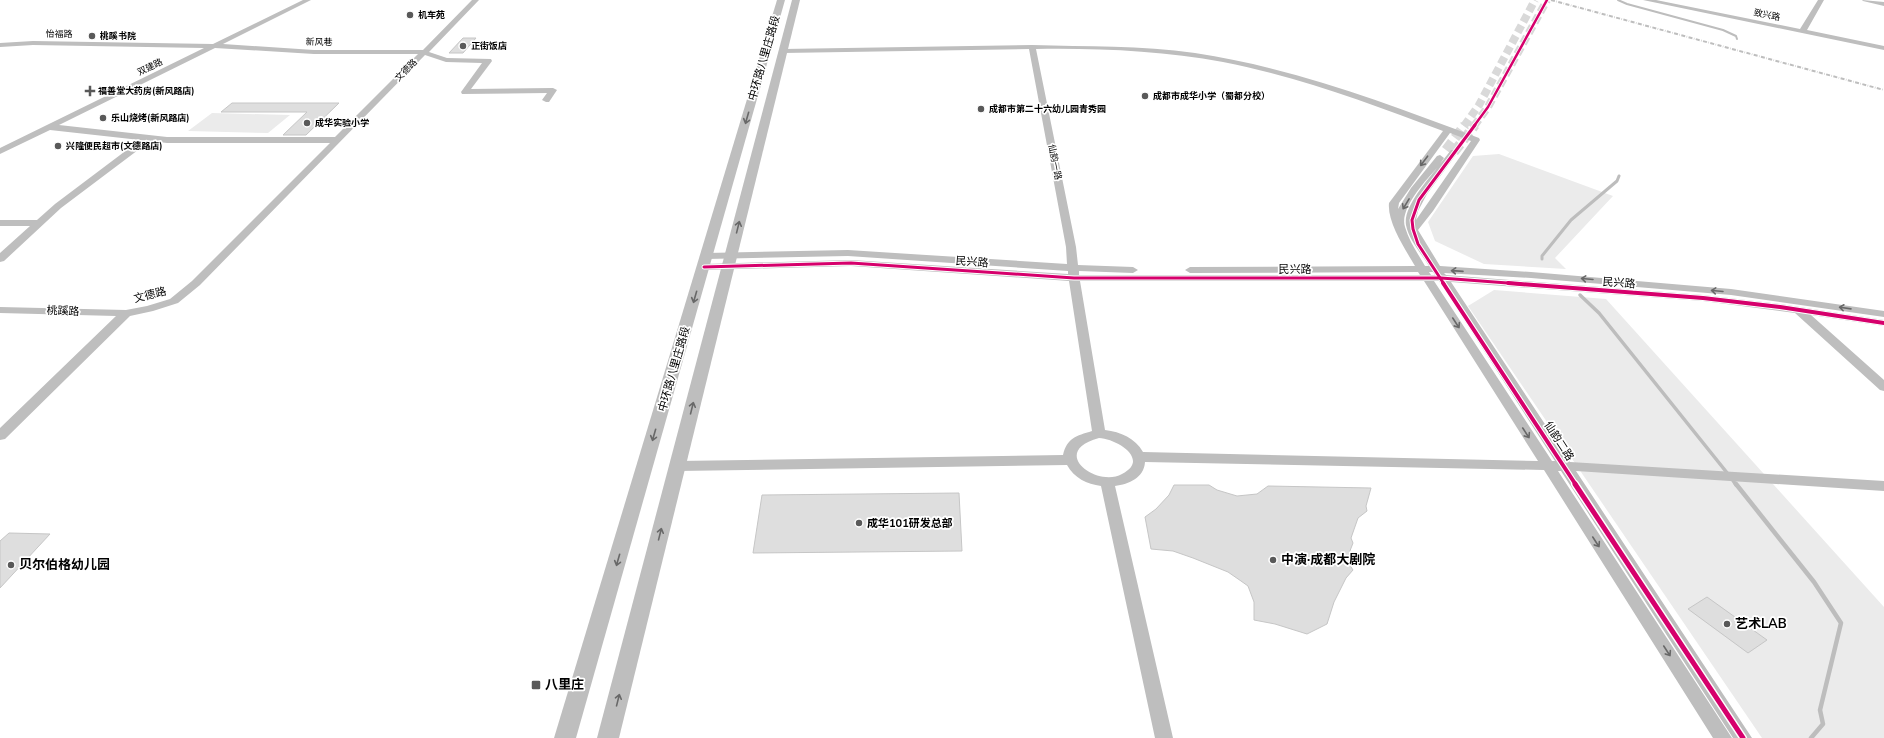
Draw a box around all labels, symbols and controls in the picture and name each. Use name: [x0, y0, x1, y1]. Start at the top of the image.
street label: 致兴路: [1753, 7, 1781, 23]
place label: 机车苑: [418, 9, 445, 21]
marker: 机车苑: [405, 10, 415, 20]
street label: 中环路八里庄路段: [745, 14, 783, 102]
street label: 怡福路: [45, 28, 73, 40]
place label: 桃蹊书院: [99, 30, 136, 42]
marker: 桃蹊书院: [87, 31, 97, 41]
street label: 新风巷: [305, 36, 333, 48]
place label: 正街饭店: [471, 40, 507, 52]
marker: 正街饭店: [458, 41, 468, 51]
street label: 双建路: [135, 56, 165, 78]
street label: 文德路: [392, 56, 420, 84]
place label: 福善堂大药房(新风路店): [98, 85, 194, 97]
marker: 福善堂大药房(新风路店): [85, 86, 95, 96]
place label: 成都市成华小学（蜀都分校）: [1153, 90, 1270, 102]
marker: 成都市成华小学（蜀都分校）: [1140, 91, 1150, 101]
place label: 成都市第二十六幼儿园青秀园: [989, 103, 1106, 115]
marker: 成都市第二十六幼儿园青秀园: [976, 104, 986, 114]
one-way arrow: [743, 111, 750, 124]
place label: 乐山烧烤(新风路店): [111, 112, 189, 124]
marker: 乐山烧烤(新风路店): [98, 113, 108, 123]
place label: 成华实验小学: [315, 117, 369, 129]
marker: 成华实验小学: [302, 118, 312, 128]
place label: 兴隆便民超市(文德路店): [66, 140, 162, 152]
marker: 兴隆便民超市(文德路店): [53, 141, 63, 151]
street label: 仙韵一路: [1046, 143, 1064, 181]
one-way arrow: [1420, 155, 1429, 166]
one-way arrow: [1401, 198, 1409, 210]
one-way arrow: [735, 221, 743, 234]
street label: 民兴路: [955, 253, 989, 271]
street label: 民兴路: [1279, 262, 1312, 277]
one-way arrow: [1451, 267, 1464, 274]
street label: 民兴路: [1602, 274, 1636, 292]
one-way arrow: [1581, 276, 1594, 283]
street label: 文德路: [132, 284, 168, 306]
one-way arrow: [1711, 287, 1724, 294]
one-way arrow: [691, 290, 698, 303]
street label: 桃蹊路: [46, 303, 80, 319]
one-way arrow: [1839, 304, 1852, 312]
one-way arrow: [1452, 317, 1460, 329]
street label: 中环路八里庄路段: [655, 325, 693, 413]
one-way arrow: [689, 401, 697, 414]
street label: 仙韵二路: [1541, 418, 1577, 464]
one-way arrow: [1521, 427, 1530, 438]
one-way arrow: [650, 428, 657, 441]
place label: 成华101研发总部: [867, 516, 953, 531]
marker: 成华101研发总部: [854, 518, 864, 528]
one-way arrow: [657, 527, 665, 540]
one-way arrow: [1592, 536, 1600, 547]
place label: 中演·成都大剧院: [1281, 551, 1375, 569]
one-way arrow: [613, 553, 621, 566]
marker: 中演·成都大剧院: [1268, 555, 1278, 565]
place label: 贝尔伯格幼儿园: [19, 556, 110, 574]
marker: 贝尔伯格幼儿园: [6, 560, 16, 570]
place label: 艺术LAB: [1735, 615, 1787, 633]
marker: 艺术LAB: [1722, 619, 1732, 629]
one-way arrow: [1663, 645, 1671, 657]
place label: 八里庄: [545, 676, 584, 694]
marker: 八里庄: [530, 679, 542, 691]
one-way arrow: [614, 694, 622, 707]

